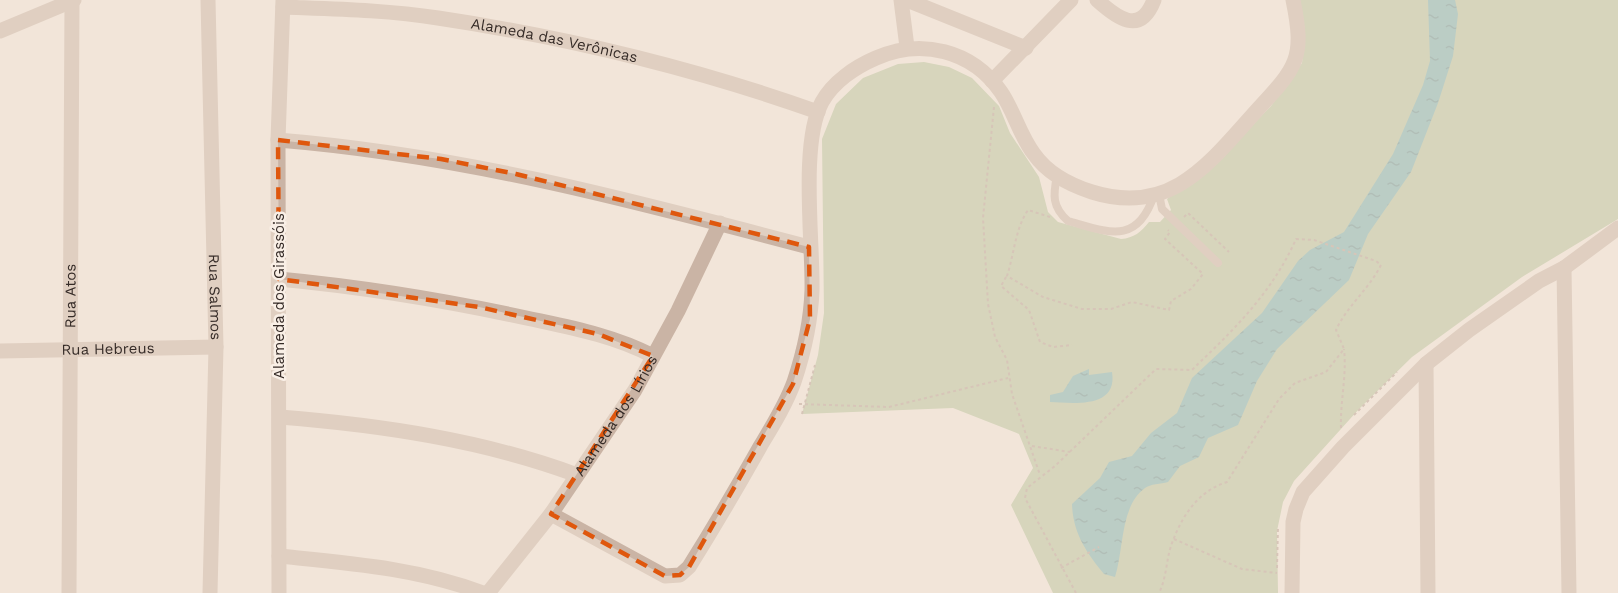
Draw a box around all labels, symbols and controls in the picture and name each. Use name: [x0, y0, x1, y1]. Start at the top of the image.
street label: Alameda das Verônicas: [470, 14, 640, 67]
street label: Alameda dos Girassóis: [270, 213, 288, 379]
street label: Rua Salmos: [205, 254, 225, 340]
street label: Rua Atos: [61, 264, 80, 328]
street label: Rua Hebreus: [61, 339, 155, 359]
street label: Alameda dos Lírios: [570, 352, 661, 479]

